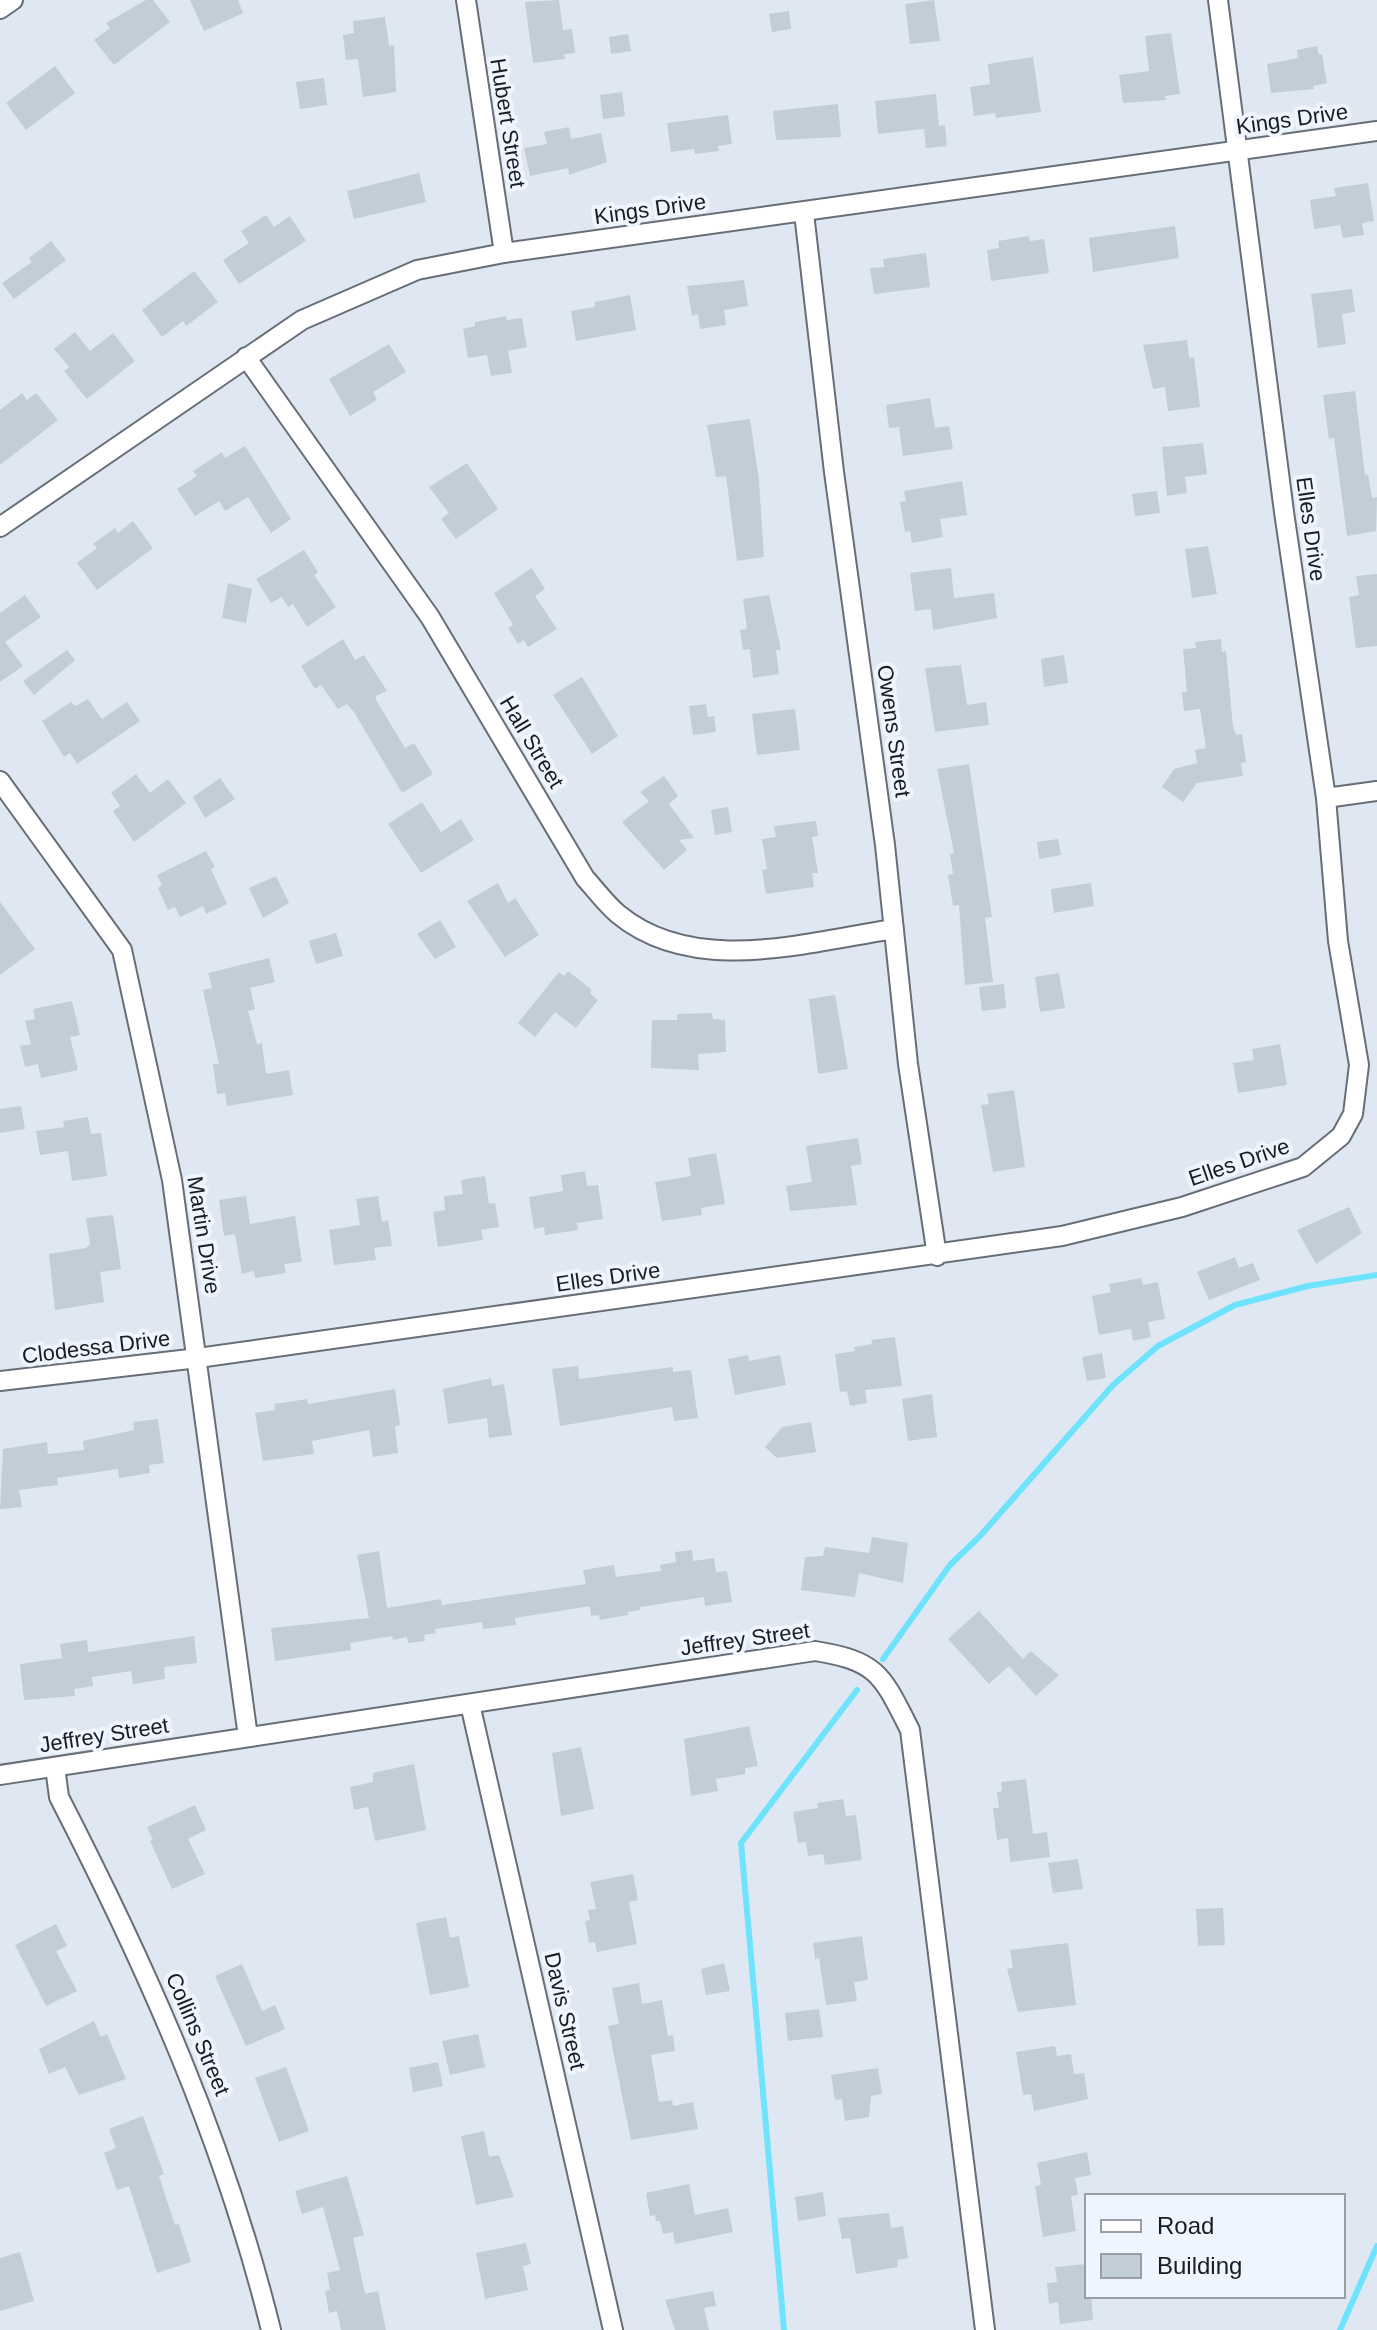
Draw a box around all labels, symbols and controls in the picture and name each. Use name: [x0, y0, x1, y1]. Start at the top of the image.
street label: Hubert Street: [485, 56, 531, 190]
street label: Kings Drive: [1235, 99, 1349, 139]
street label: Kings Drive: [593, 189, 707, 229]
street label: Elles Drive: [1291, 475, 1331, 583]
street label: Owens Street: [872, 663, 916, 799]
street label: Hall Street: [495, 692, 569, 792]
street label: Elles Drive: [1185, 1133, 1293, 1191]
street label: Martin Drive: [182, 1174, 226, 1296]
street label: Elles Drive: [554, 1257, 662, 1297]
street label: Clodessa Drive: [20, 1326, 172, 1368]
street label: Jeffrey Street: [679, 1618, 811, 1660]
street label: Jeffrey Street: [38, 1712, 170, 1758]
street label: Davis Street: [539, 1950, 591, 2072]
street label: Collins Street: [161, 1969, 235, 2099]
legend: [1085, 2194, 1345, 2298]
text: Road: [1157, 2212, 1214, 2239]
text: Building: [1157, 2252, 1242, 2279]

